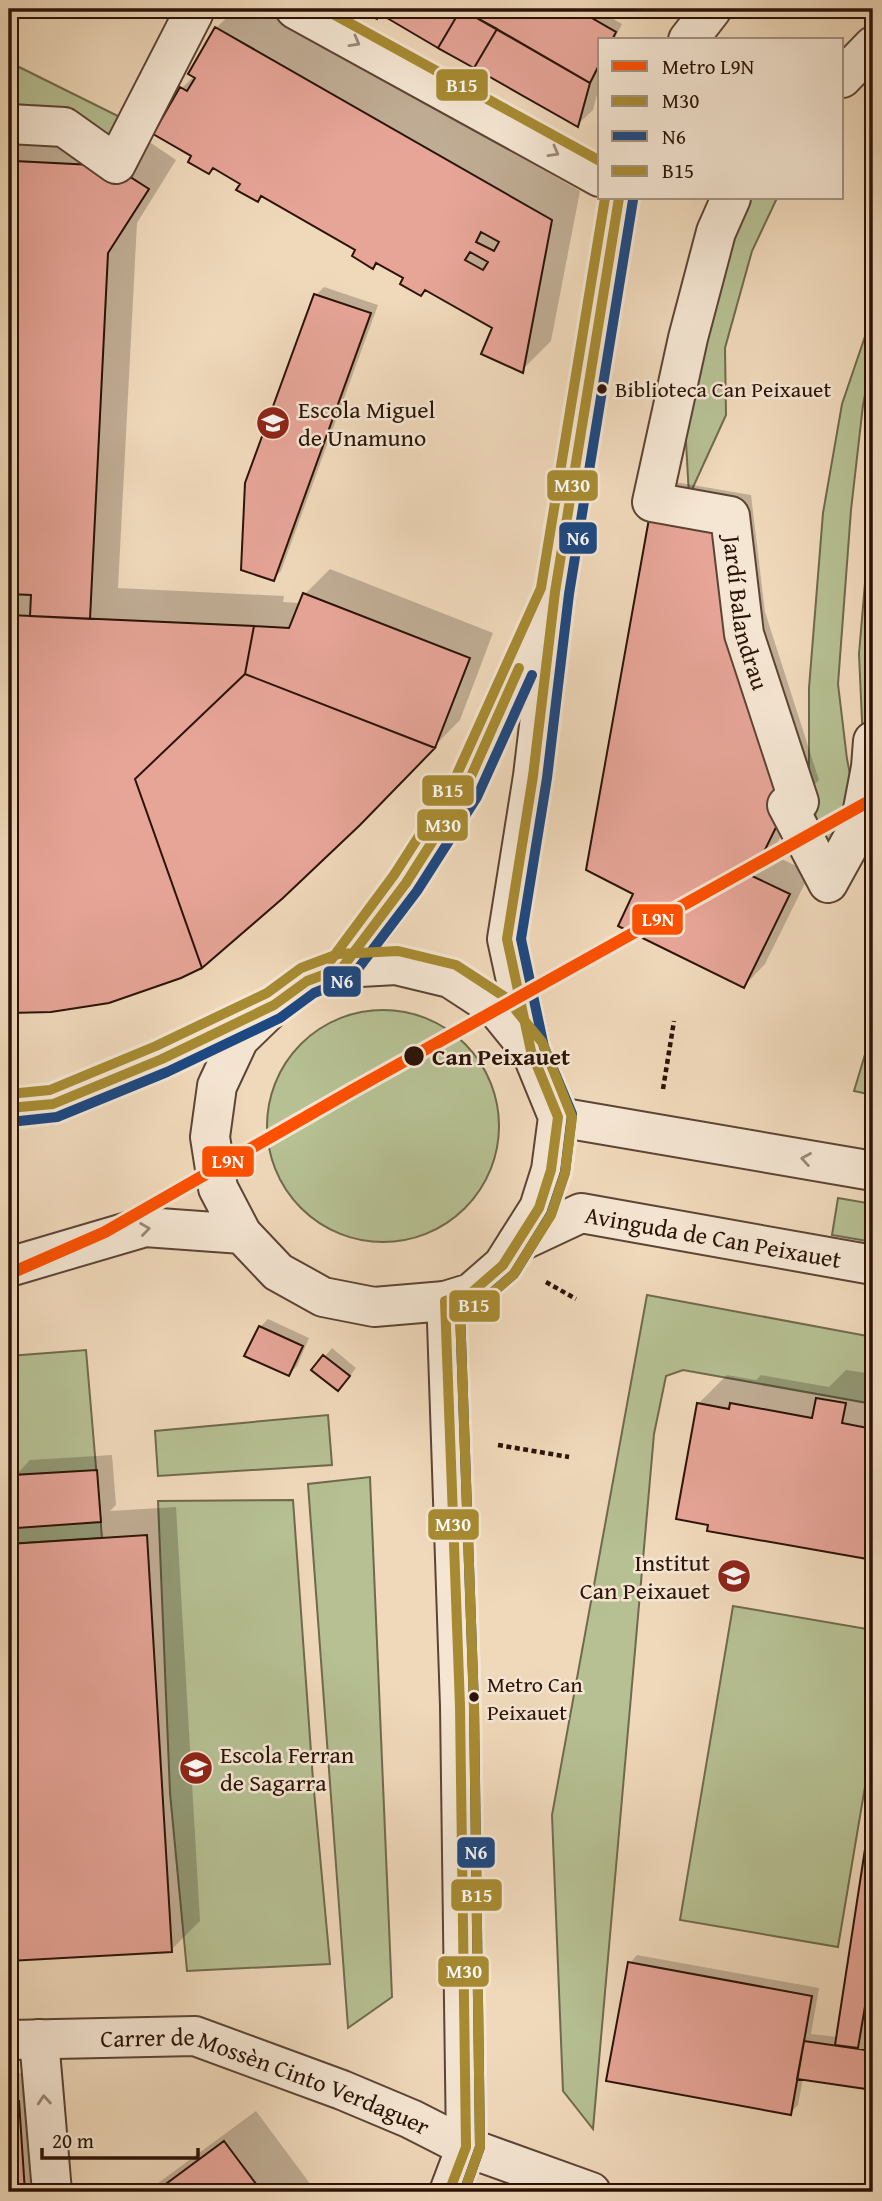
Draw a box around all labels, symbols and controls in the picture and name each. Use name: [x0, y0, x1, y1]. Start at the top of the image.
one-way arrow: [347, 34, 360, 47]
legend: [598, 38, 844, 200]
text: Metro L9N: [662, 51, 755, 82]
line badge: B15: [435, 68, 489, 102]
text: B15: [446, 71, 478, 99]
text: M30: [662, 85, 699, 116]
text: N6: [662, 121, 686, 152]
one-way arrow: [547, 144, 559, 157]
text: B15: [662, 155, 694, 186]
place label: Biblioteca Can Peixauet: [615, 373, 831, 405]
marker: Biblioteca Can Peixauet: [595, 382, 609, 396]
place label: Escola Miguel de Unamuno: [298, 392, 436, 455]
school or university icon: Escola Miguel de Unamuno: [254, 404, 292, 442]
line badge: M30: [546, 469, 599, 502]
text: M30: [554, 471, 590, 499]
line badge: N6: [558, 521, 598, 555]
text: N6: [567, 524, 589, 552]
street label: Jardí Balandrau: [715, 530, 779, 694]
line badge: B15: [421, 774, 475, 807]
text: B15: [432, 776, 464, 804]
line badge: M30: [416, 808, 469, 842]
text: M30: [425, 811, 461, 839]
line badge: L9N: [631, 903, 684, 936]
text: L9N: [642, 905, 675, 933]
line badge: N6: [322, 965, 362, 998]
text: N6: [331, 967, 353, 995]
place label: Can Peixauet: [432, 1039, 570, 1074]
marker: Can Peixauet: [402, 1044, 426, 1068]
line badge: L9N: [201, 1145, 255, 1178]
text: L9N: [212, 1147, 245, 1175]
one-way arrow: [800, 1152, 812, 1167]
street label: Avinguda de Can Peixauet: [582, 1197, 845, 1277]
one-way arrow: [139, 1222, 151, 1237]
line badge: B15: [448, 1289, 501, 1323]
text: B15: [458, 1291, 490, 1319]
line badge: M30: [427, 1508, 480, 1541]
text: M30: [435, 1510, 471, 1538]
place label: Institut Can Peixauet: [580, 1545, 711, 1608]
school or university icon: Institut Can Peixauet: [715, 1557, 753, 1595]
place label: Metro Can Peixauet: [487, 1668, 583, 1728]
marker: Metro Can Peixauet: [467, 1690, 481, 1704]
place label: Escola Ferran de Sagarra: [220, 1737, 355, 1800]
school or university icon: Escola Ferran de Sagarra: [177, 1749, 215, 1787]
line badge: N6: [456, 1836, 496, 1869]
text: N6: [465, 1838, 487, 1866]
line badge: B15: [450, 1878, 503, 1912]
text: B15: [461, 1881, 493, 1909]
line badge: M30: [437, 1955, 490, 1988]
text: M30: [446, 1957, 482, 1985]
street label: Carrer de Mossèn Cinto Verdaguer: [100, 2019, 436, 2143]
one-way arrow: [37, 2094, 52, 2105]
scale bar: [42, 2117, 198, 2161]
text: 20 m: [52, 2125, 94, 2156]

